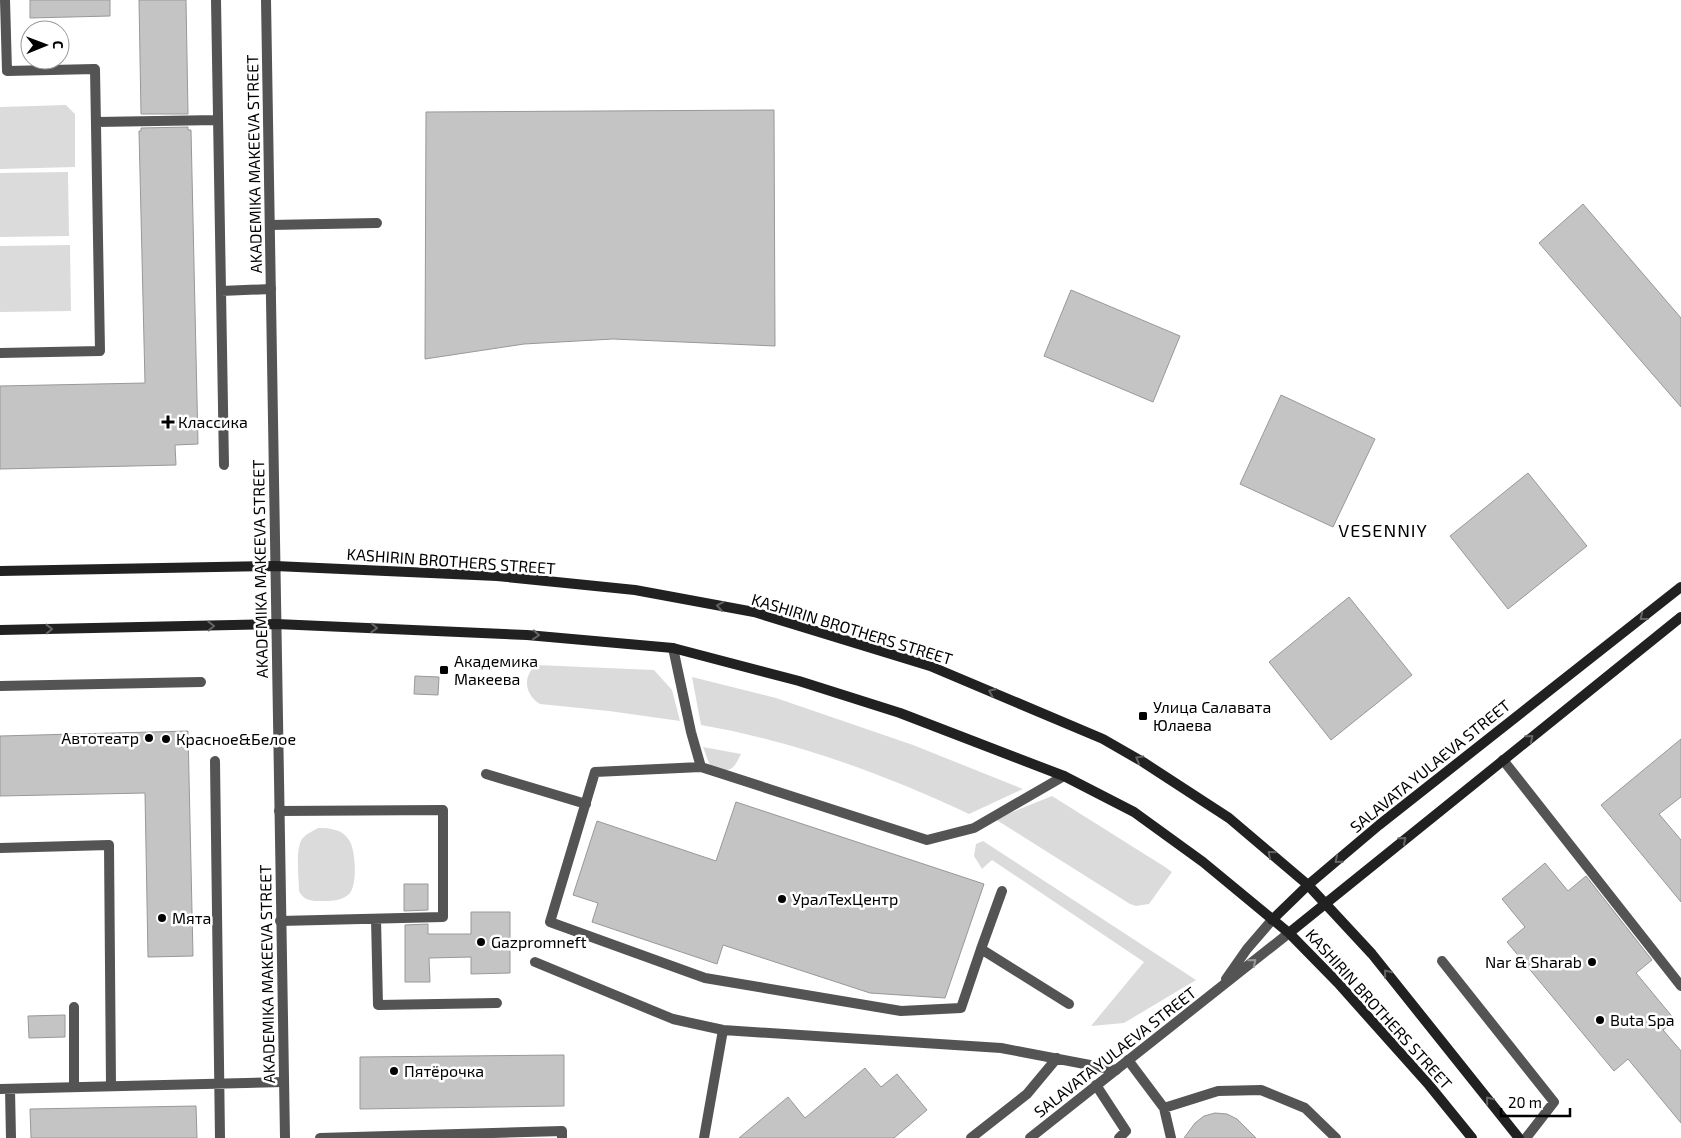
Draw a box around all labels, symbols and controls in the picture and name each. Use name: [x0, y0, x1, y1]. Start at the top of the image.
north arrow: [20, 20, 70, 70]
text: С: [50, 40, 67, 49]
street label: AKADEMIKA MAKEEVA STREET: [242, 54, 265, 274]
place label: Классика: [178, 412, 248, 431]
marker: Классика: [162, 416, 174, 428]
street label: AKADEMIKA MAKEEVA STREET: [248, 459, 271, 679]
district label: VESENNIY: [1338, 519, 1428, 541]
street label: KASHIRIN BROTHERS STREET: [346, 544, 556, 577]
street label: KASHIRIN BROTHERS STREET: [749, 589, 955, 668]
one-way arrow: [716, 601, 725, 612]
one-way arrow: [1640, 612, 1649, 620]
one-way arrow: [207, 620, 215, 631]
one-way arrow: [370, 623, 378, 634]
one-way arrow: [45, 624, 53, 634]
one-way arrow: [532, 630, 540, 641]
place label: Академика Макеева: [454, 651, 538, 688]
marker: Академика Макеева: [438, 664, 450, 676]
one-way arrow: [988, 688, 997, 698]
street label: SALAVATA YULAEVA STREET: [1346, 695, 1514, 836]
place label: Улица Салавата Юлаева: [1153, 697, 1271, 734]
marker: Улица Салавата Юлаева: [1137, 710, 1149, 722]
place label: Автотеатр: [61, 728, 139, 747]
place label: Красное&Белое: [176, 729, 296, 748]
marker: Автотеатр: [143, 732, 155, 744]
marker: Красное&Белое: [160, 733, 172, 745]
one-way arrow: [1524, 736, 1533, 744]
one-way arrow: [1136, 756, 1145, 766]
one-way arrow: [1397, 837, 1406, 845]
one-way arrow: [1268, 851, 1277, 859]
one-way arrow: [1334, 855, 1343, 864]
street label: AKADEMIKA MAKEEVA STREET: [255, 864, 278, 1084]
place label: УралТехЦентр: [792, 889, 898, 908]
marker: УралТехЦентр: [776, 893, 788, 905]
place label: Мята: [172, 908, 211, 927]
marker: Мята: [156, 912, 168, 924]
street label: KASHIRIN BROTHERS STREET: [1302, 925, 1456, 1093]
place label: Gazpromneft: [491, 932, 587, 951]
marker: Gazpromneft: [475, 936, 487, 948]
place label: Nar & Sharab: [1485, 952, 1582, 971]
marker: Nar & Sharab: [1586, 956, 1598, 968]
one-way arrow: [1247, 959, 1256, 967]
one-way arrow: [1385, 970, 1393, 979]
street label: SALAVATA YULAEVA STREET: [1030, 982, 1200, 1121]
place label: Buta Spa: [1610, 1010, 1675, 1029]
marker: Buta Spa: [1594, 1014, 1606, 1026]
place label: Пятёрочка: [404, 1061, 484, 1080]
marker: Пятёрочка: [388, 1065, 400, 1077]
scale bar: [1501, 1086, 1570, 1118]
text: 20 m: [1508, 1093, 1542, 1111]
one-way arrow: [1486, 1097, 1494, 1106]

